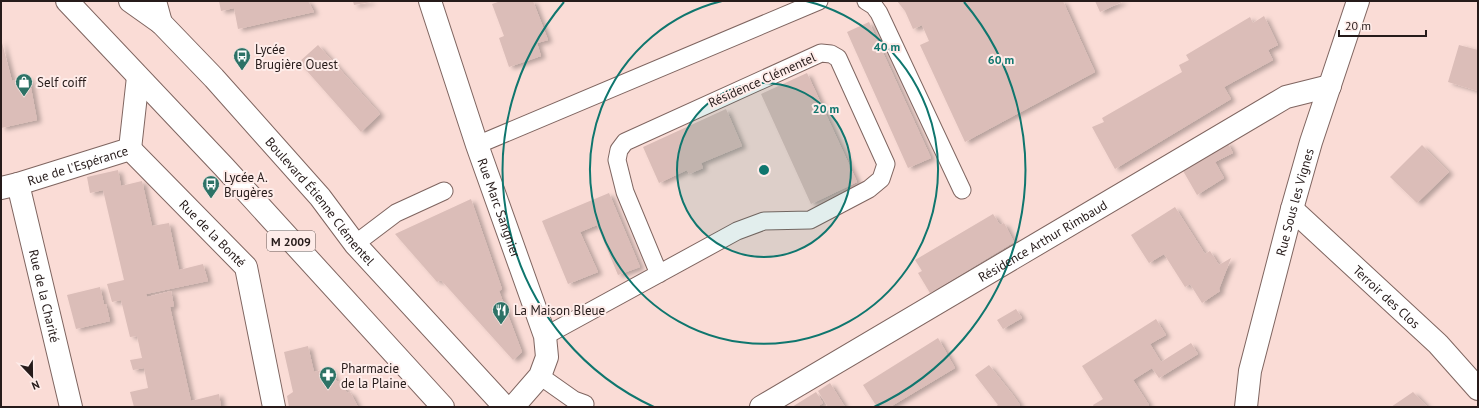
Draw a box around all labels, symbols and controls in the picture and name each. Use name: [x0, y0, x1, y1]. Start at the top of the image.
scale bar: [1339, 12, 1426, 38]
text: 20 m: [1345, 18, 1371, 33]
text: 40 m: [874, 39, 900, 54]
place label: Lycée Brugière Ouest: [255, 41, 339, 73]
bus stop icon: Lycée Brugière Ouest: [232, 46, 252, 71]
street label: Résidence Clémentel: [706, 49, 819, 111]
text: 60 m: [988, 52, 1014, 67]
shop icon: Self coiff: [14, 72, 34, 97]
place label: Self coiff: [37, 74, 87, 91]
text: 20 m: [813, 101, 839, 116]
street label: Boulevard Étienne Clémentel: [262, 133, 379, 269]
street label: Rue de l'Espérance: [25, 142, 130, 189]
street label: Rue Sous les Vignes: [1272, 146, 1317, 257]
street label: Rue Marc Sangnier: [474, 156, 525, 260]
centre of rings: [757, 163, 771, 177]
place label: Lycée A. Brugères: [224, 169, 273, 201]
bus stop icon: Lycée A. Brugères: [201, 174, 221, 199]
street label: Rue de la Bonté: [176, 196, 250, 271]
street label: Résidence Arthur Rimbaud: [975, 196, 1110, 285]
road number: M 2009: [267, 231, 315, 251]
street label: Rue de la Charité: [25, 248, 64, 344]
street label: Terroir des Clos: [1350, 261, 1424, 332]
restaurant icon: La Maison Bleue: [491, 300, 511, 325]
place label: La Maison Bleue: [514, 302, 605, 319]
north arrow: [12, 356, 52, 396]
place label: Pharmacie de la Plaine: [341, 360, 407, 392]
pharmacy icon: Pharmacie de la Plaine: [318, 365, 338, 390]
text: N: [30, 377, 42, 393]

